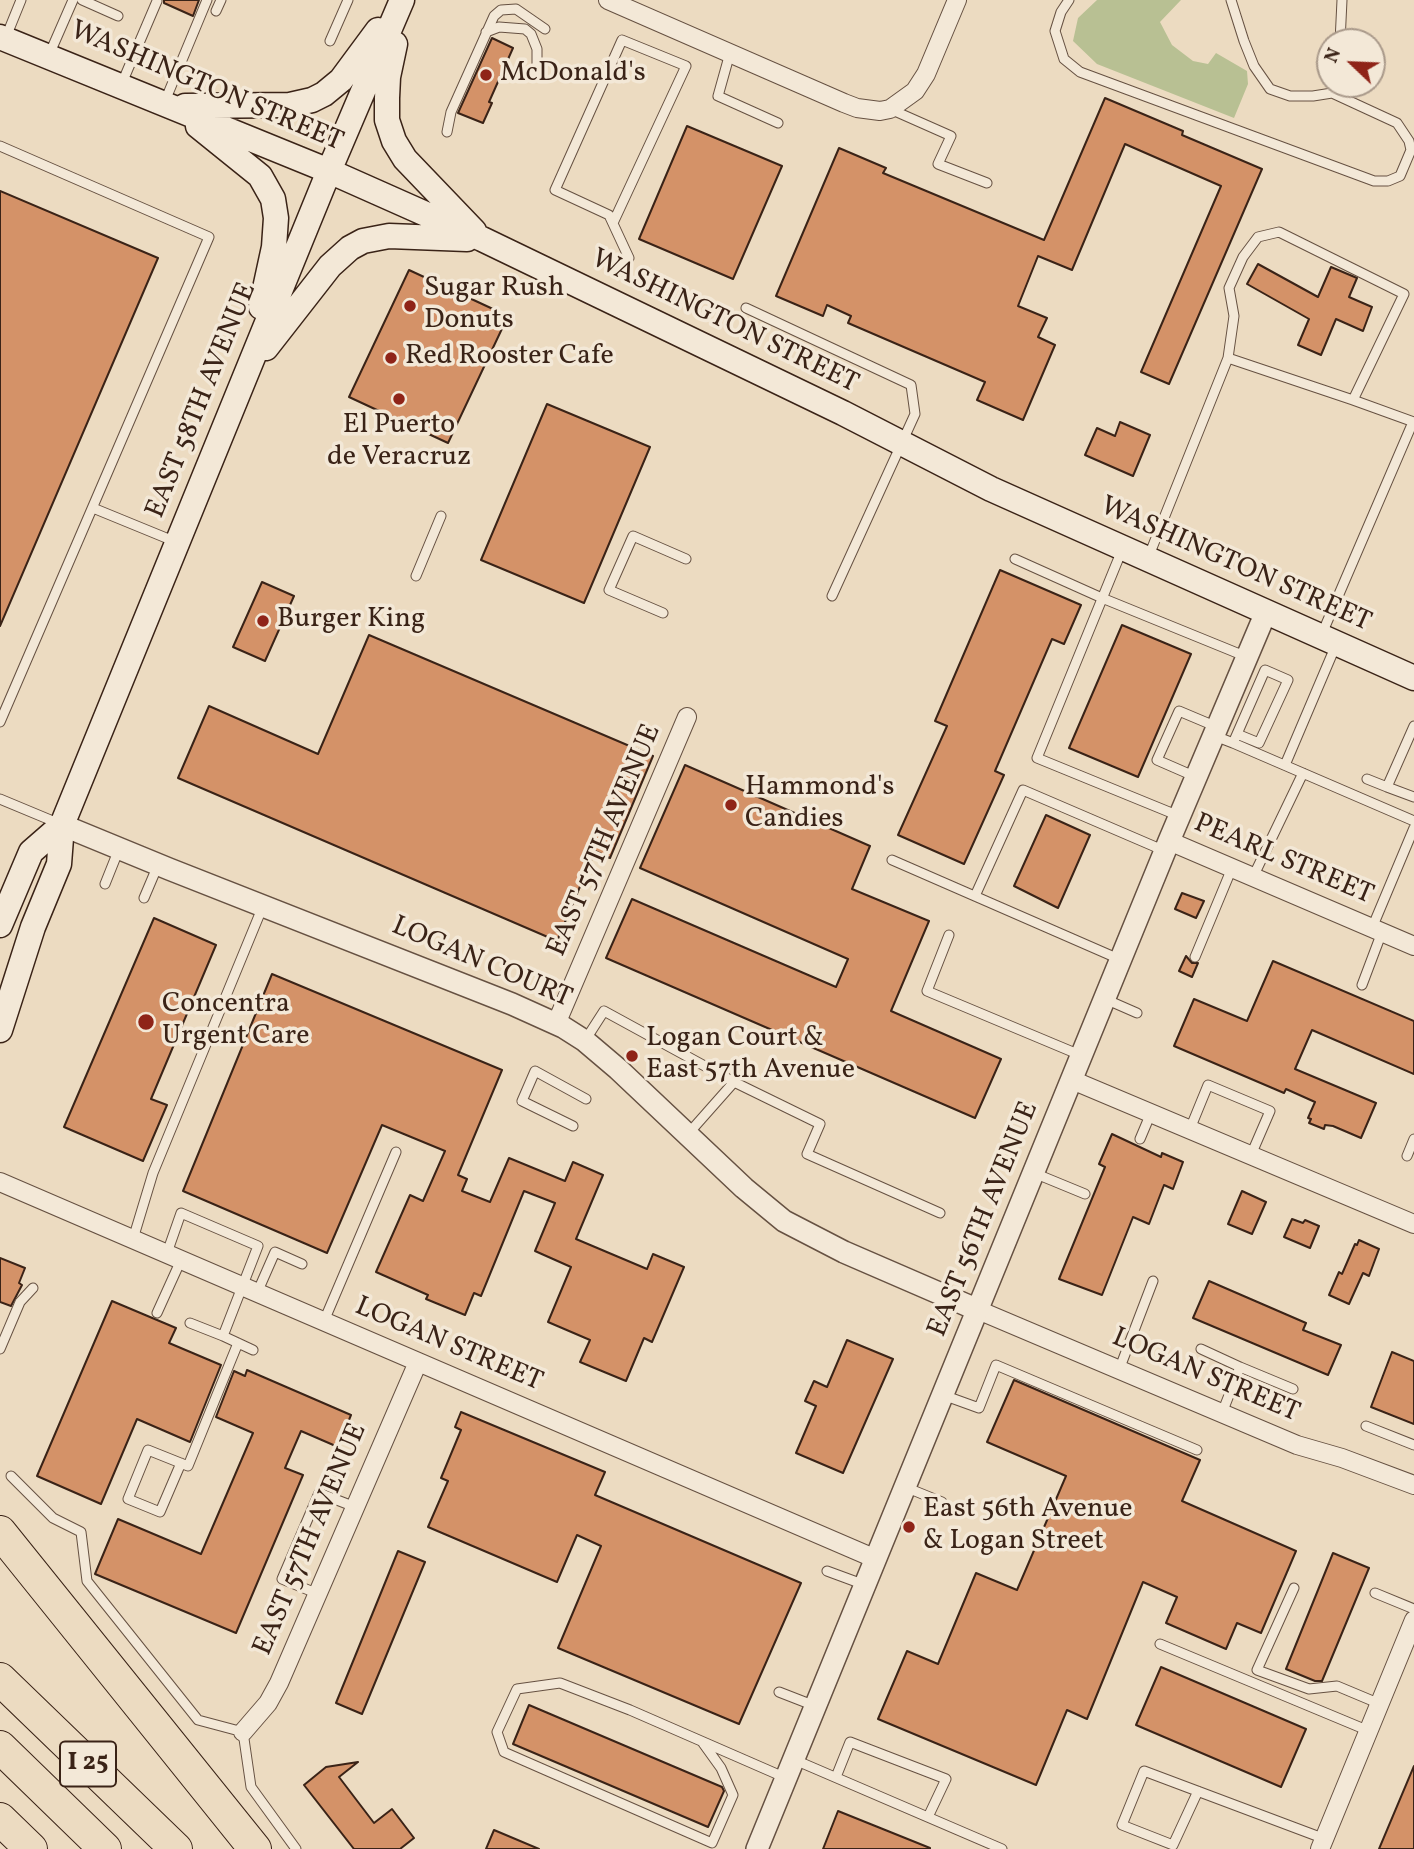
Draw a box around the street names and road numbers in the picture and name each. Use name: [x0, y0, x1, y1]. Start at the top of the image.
street label: WASHINGTON STREET: [65, 15, 347, 161]
street label: WASHINGTON STREET: [585, 244, 863, 402]
street label: EAST 58TH AVENUE: [140, 279, 266, 523]
street label: WASHINGTON STREET: [1094, 491, 1376, 641]
street label: EAST 57TH AVENUE: [542, 720, 670, 962]
street label: PEARL STREET: [1188, 808, 1378, 914]
street label: LOGAN COURT: [386, 911, 576, 1017]
street label: EAST 56TH AVENUE: [922, 1098, 1048, 1342]
street label: LOGAN STREET: [349, 1291, 547, 1401]
street label: LOGAN STREET: [1106, 1322, 1304, 1432]
street label: EAST 57TH AVENUE: [248, 1419, 376, 1661]
road number: I 25: [60, 1742, 116, 1786]

